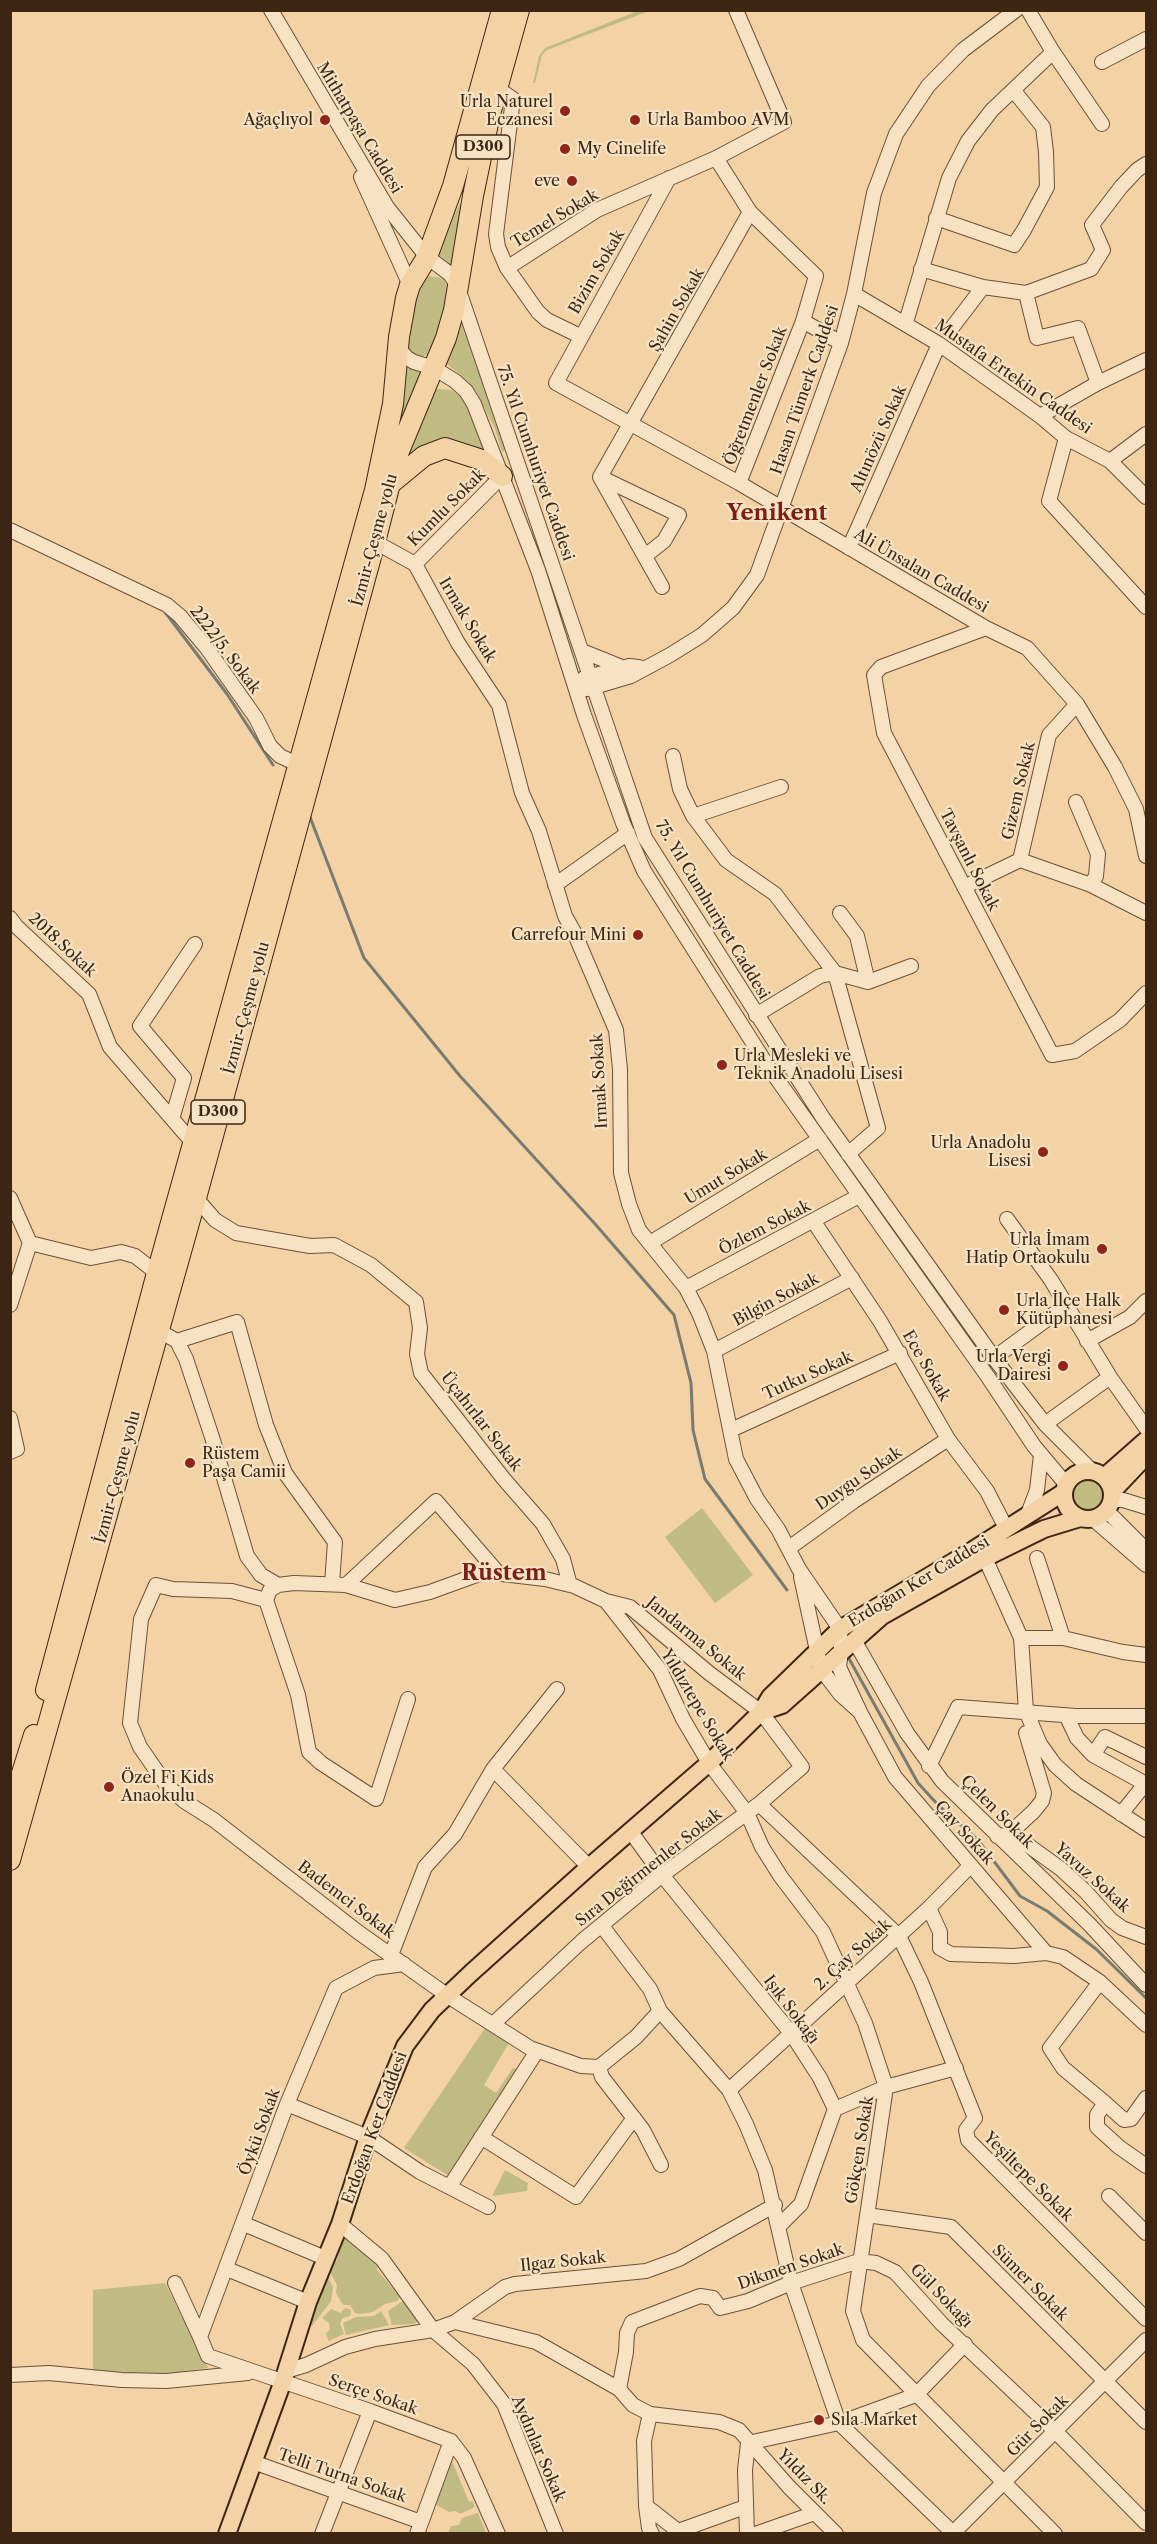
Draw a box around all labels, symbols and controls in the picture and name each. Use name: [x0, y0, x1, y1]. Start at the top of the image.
street label: Mithatpaşa Caddesi: [312, 59, 406, 197]
place label: Urla Naturel Eczanesi: [460, 92, 553, 130]
marker: Urla Naturel Eczanesi: [558, 104, 572, 118]
place label: Ağaçlıyol: [243, 110, 313, 130]
place label: Urla Bamboo AVM: [647, 110, 789, 130]
marker: Ağaçlıyol: [318, 113, 332, 127]
marker: Urla Bamboo AVM: [628, 113, 642, 127]
road number: D300: [456, 135, 510, 159]
place label: My Cinelife: [577, 139, 666, 159]
marker: My Cinelife: [558, 142, 572, 156]
place label: eve: [534, 171, 560, 191]
marker: eve: [565, 174, 579, 188]
street label: Temel Sokak: [508, 185, 602, 253]
street label: Bizim Sokak: [565, 226, 629, 318]
street label: Şahin Sokak: [645, 265, 709, 355]
street label: Hasan Tümerk Caddesi: [767, 303, 843, 477]
street label: Mustafa Ertekin Caddesi: [931, 316, 1095, 438]
street label: Öğretmenler Sokak: [721, 324, 791, 468]
street label: 75. Yıl Cumhuriyet Caddesi: [492, 363, 578, 563]
street label: Altınözü Sokak: [847, 383, 911, 495]
street label: Kumlu Sokak: [404, 465, 490, 551]
street label: İzmir-Çeşme yolu: [348, 471, 402, 609]
district label: Yenikent: [727, 501, 827, 527]
street label: Ali Ünsalan Caddesi: [851, 525, 991, 617]
street label: Irmak Sokak: [434, 574, 500, 666]
street label: 2222/5. Sokak: [186, 602, 264, 698]
street label: Gizem Sokak: [998, 740, 1040, 842]
street label: Tavşanlı Sokak: [935, 806, 1003, 914]
street label: 75. Yıl Cumhuriyet Caddesi: [651, 817, 773, 1003]
street label: 2018.Sokak: [24, 909, 100, 981]
place label: Carrefour Mini: [511, 925, 626, 945]
marker: Carrefour Mini: [631, 928, 645, 942]
street label: İzmir-Çeşme yolu: [220, 939, 274, 1077]
street label: Irmak Sokak: [588, 1033, 612, 1129]
place label: Urla Mesleki ve Teknik Anadolu Lisesi: [734, 1046, 903, 1084]
marker: Urla Mesleki ve Teknik Anadolu Lisesi: [715, 1058, 729, 1072]
road number: D300: [191, 1100, 245, 1124]
place label: Urla Anadolu Lisesi: [930, 1133, 1031, 1171]
street label: Umut Sokak: [681, 1145, 771, 1209]
marker: Urla Anadolu Lisesi: [1036, 1145, 1050, 1159]
street label: Özlem Sokak: [716, 1197, 814, 1259]
place label: Urla İmam Hatip Ortaokulu: [966, 1230, 1090, 1268]
marker: Urla İmam Hatip Ortaokulu: [1095, 1242, 1109, 1256]
street label: Bilgin Sokak: [730, 1269, 822, 1331]
place label: Urla İlçe Halk Kütüphanesi: [1016, 1291, 1121, 1329]
marker: Urla İlçe Halk Kütüphanesi: [997, 1303, 1011, 1317]
street label: Ece Sokak: [898, 1327, 954, 1405]
place label: Urla Vergi Dairesi: [976, 1347, 1051, 1385]
street label: Tutku Sokak: [760, 1348, 856, 1404]
marker: Urla Vergi Dairesi: [1056, 1359, 1070, 1373]
street label: Üçahırlar Sokak: [436, 1369, 526, 1475]
street label: İzmir-Çeşme yolu: [91, 1408, 145, 1546]
street label: Duygu Sokak: [812, 1443, 906, 1515]
place label: Rüstem Paşa Camii: [202, 1444, 286, 1482]
marker: Rüstem Paşa Camii: [183, 1456, 197, 1470]
street label: Erdoğan Ker Caddesi: [845, 1532, 993, 1632]
district label: Rüstem: [461, 1561, 547, 1587]
street label: Jandarma Sokak: [642, 1593, 750, 1685]
street label: Yıldıztepe Sokak: [656, 1646, 738, 1764]
place label: Özel Fi Kids Anaokulu: [121, 1768, 214, 1806]
street label: Çelen Sokak: [957, 1772, 1037, 1852]
marker: Özel Fi Kids Anaokulu: [102, 1780, 116, 1794]
street label: Çay Sokak: [930, 1797, 998, 1869]
street label: Sıra Değirmenler Sokak: [572, 1805, 726, 1931]
street label: Yavuz Sokak: [1050, 1839, 1134, 1917]
street label: Bademci Sokak: [294, 1857, 398, 1943]
street label: 2. Çay Sokak: [810, 1915, 896, 1995]
street label: Işık Sokağı: [759, 1972, 823, 2048]
street label: Erdoğan Ker Caddesi: [338, 2049, 412, 2207]
street label: Öykü Sokak: [235, 2086, 285, 2178]
street label: Gökçen Sokak: [842, 2095, 878, 2205]
street label: Yeşiltepe Sokak: [979, 2128, 1077, 2226]
street label: Dikmen Sokak: [735, 2240, 847, 2294]
street label: Sümer Sokak: [988, 2241, 1072, 2325]
street label: Ilgaz Sokak: [519, 2248, 607, 2276]
street label: Gül Sokağı: [906, 2260, 976, 2332]
street label: Serçe Sokak: [326, 2371, 420, 2419]
street label: Gür Sokak: [1003, 2391, 1073, 2461]
street label: Aydınlar Sokak: [507, 2393, 569, 2505]
place label: Sıla Market: [831, 2410, 917, 2430]
marker: Sıla Market: [812, 2413, 826, 2427]
street label: Telli Turna Sokak: [275, 2445, 409, 2507]
street label: Yıldız Sk.: [773, 2445, 835, 2509]

